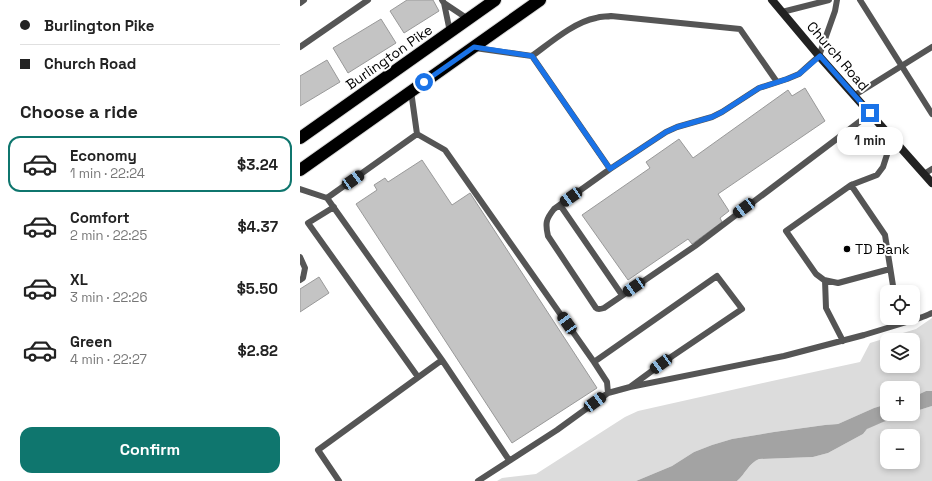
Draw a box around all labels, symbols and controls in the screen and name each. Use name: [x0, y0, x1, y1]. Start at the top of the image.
text: Burlington Pike: [44, 16, 154, 35]
street label: Church Road: [803, 18, 873, 94]
street label: Burlington Pike: [342, 20, 436, 94]
text: Church Road: [44, 54, 136, 73]
route start: [415, 73, 433, 91]
text: Choose a ride: [20, 100, 138, 123]
route end: [861, 104, 879, 122]
callout: 1 min: [837, 127, 903, 155]
text: 1 min: [854, 132, 886, 149]
icon: car: [22, 146, 58, 182]
text: Economy: [70, 146, 137, 165]
text: $3.24: [237, 155, 278, 174]
text: 1 min · 22:24: [70, 165, 145, 182]
car: [340, 168, 366, 192]
car: [558, 185, 584, 209]
car: [731, 196, 757, 220]
icon: car: [22, 208, 58, 244]
text: Comfort: [70, 208, 130, 227]
text: $4.37: [237, 217, 278, 236]
text: 2 min · 22:25: [70, 227, 147, 244]
place label: TD Bank: [855, 240, 910, 258]
marker: TD Bank: [842, 244, 852, 254]
icon: car: [22, 270, 58, 306]
text: XL: [70, 270, 88, 289]
car: [621, 275, 647, 299]
text: $5.50: [237, 279, 278, 298]
map controls: [880, 285, 920, 469]
button: locate: [880, 285, 920, 325]
text: 3 min · 22:26: [70, 289, 147, 306]
car: [555, 310, 579, 336]
icon: car: [22, 332, 58, 368]
text: Green: [70, 332, 112, 351]
button: layers: [880, 333, 920, 373]
text: $2.82: [238, 341, 278, 360]
text: 4 min · 22:27: [70, 351, 147, 368]
car: [648, 352, 674, 376]
button: +: [880, 381, 920, 421]
car: [582, 390, 608, 414]
button: Confirm: [20, 427, 280, 473]
button: −: [880, 429, 920, 469]

